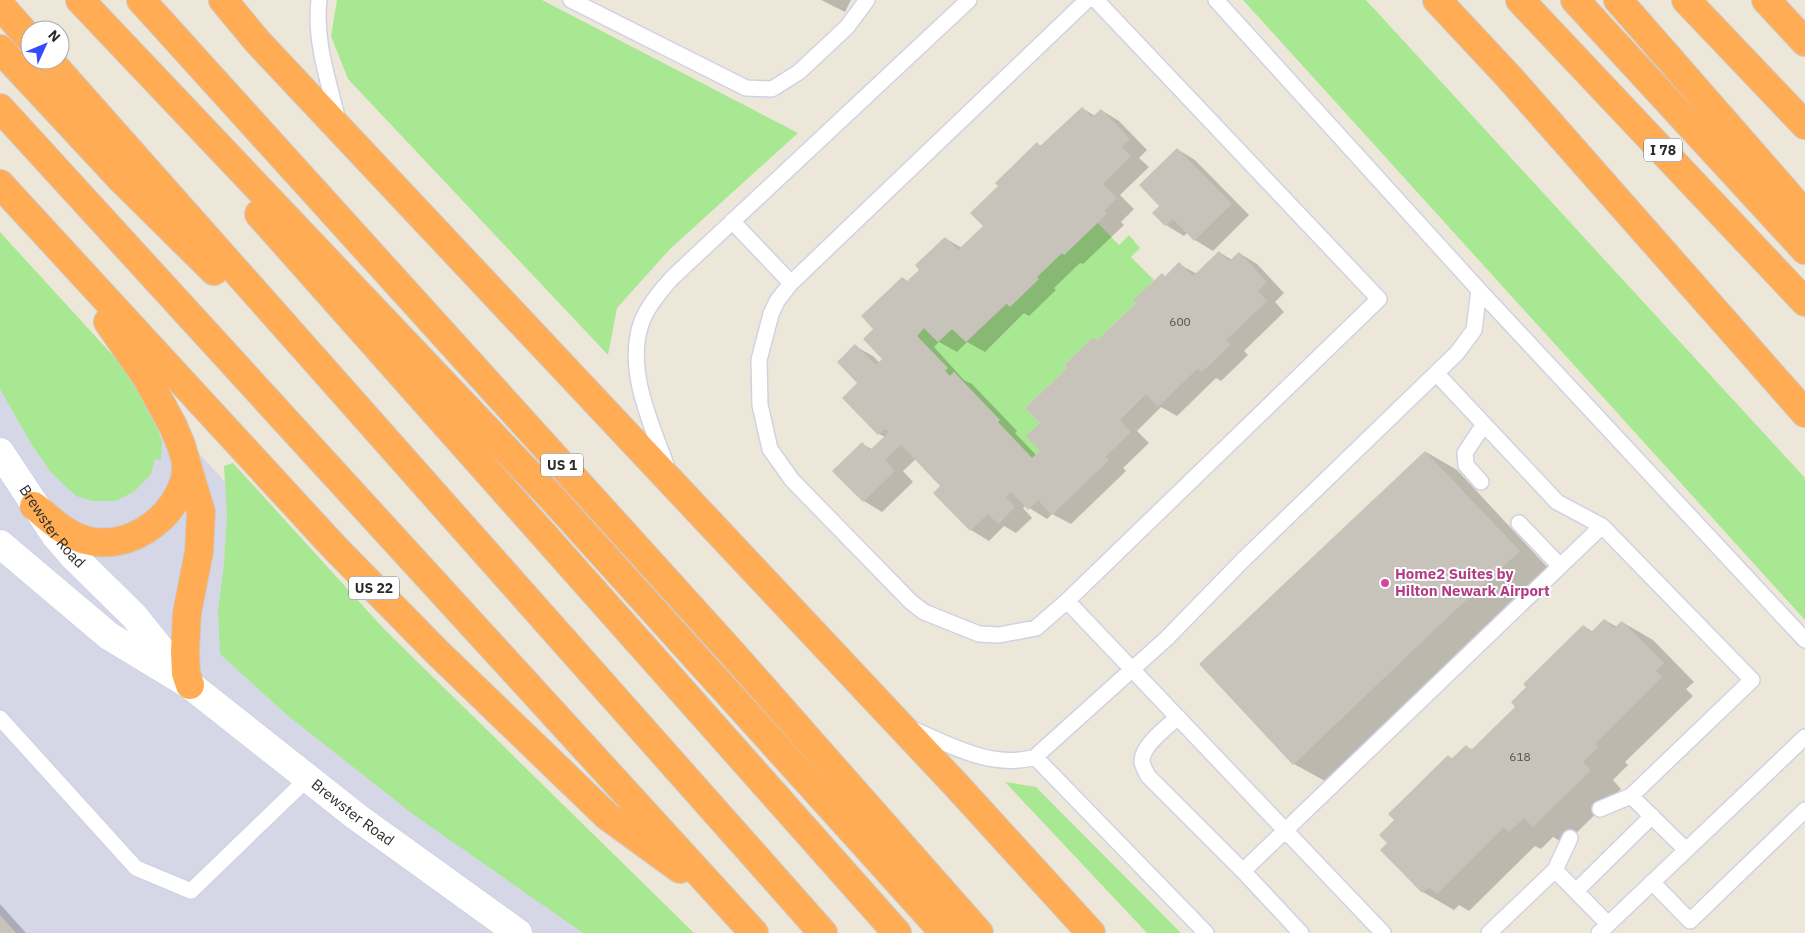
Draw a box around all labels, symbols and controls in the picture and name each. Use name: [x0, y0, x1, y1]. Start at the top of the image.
north arrow: [20, 20, 70, 70]
text: N: [44, 26, 64, 46]
road number: I 78: [1644, 138, 1682, 162]
house number: 600: [1169, 314, 1191, 329]
road number: US 1: [541, 454, 583, 476]
street label: Brewster Road: [15, 481, 90, 572]
place label: Home2 Suites by Hilton Newark Airport: [1395, 564, 1550, 600]
road number: US 22: [349, 576, 399, 600]
marker: Home2 Suites by Hilton Newark Airport: [1379, 577, 1391, 589]
house number: 618: [1509, 749, 1531, 764]
street label: Brewster Road: [308, 775, 398, 850]

